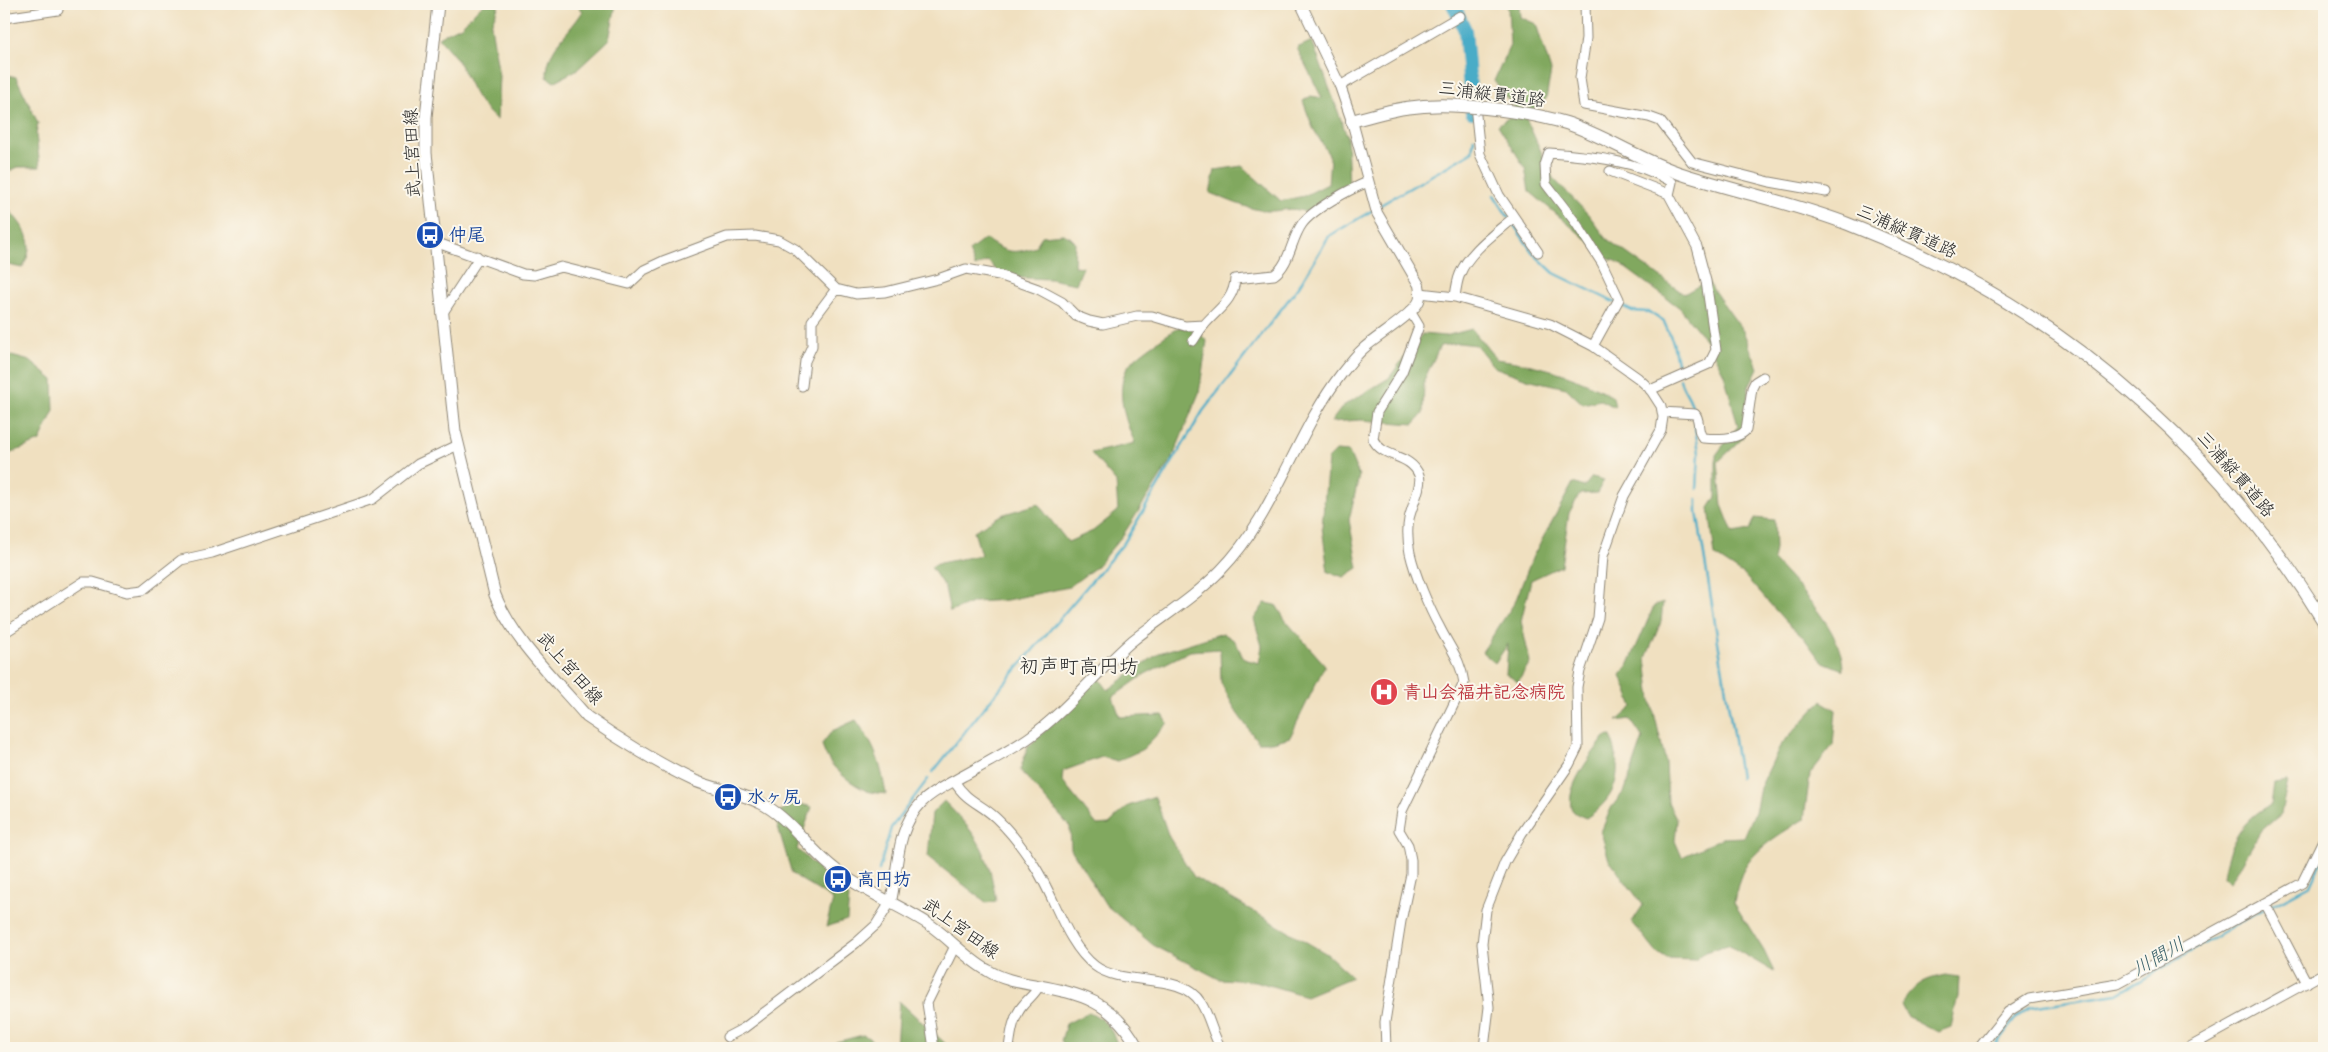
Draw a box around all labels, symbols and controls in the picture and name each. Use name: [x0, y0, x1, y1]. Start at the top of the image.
street label: 三浦縦貫道路: [1437, 76, 1547, 111]
street label: 武上宮田線: [398, 108, 425, 198]
street label: 三浦縦貫道路: [1853, 198, 1961, 263]
bus stop icon: 仲尾: [415, 220, 445, 250]
place label: 仲尾: [449, 223, 485, 246]
street label: 三浦縦貫道路: [2192, 425, 2280, 522]
street label: 武上宮田線: [532, 626, 609, 709]
district label: 初声町高円坊: [1019, 653, 1139, 678]
hospital icon: 青山会福井記念病院: [1369, 677, 1399, 707]
place label: 青山会福井記念病院: [1403, 680, 1565, 703]
bus stop icon: 水ヶ尻: [713, 782, 743, 812]
place label: 水ヶ尻: [747, 785, 801, 808]
bus stop icon: 高円坊: [823, 864, 853, 894]
place label: 高円坊: [857, 867, 911, 890]
street label: 武上宮田線: [918, 892, 1004, 963]
water label: 川間川: [2127, 931, 2189, 981]

